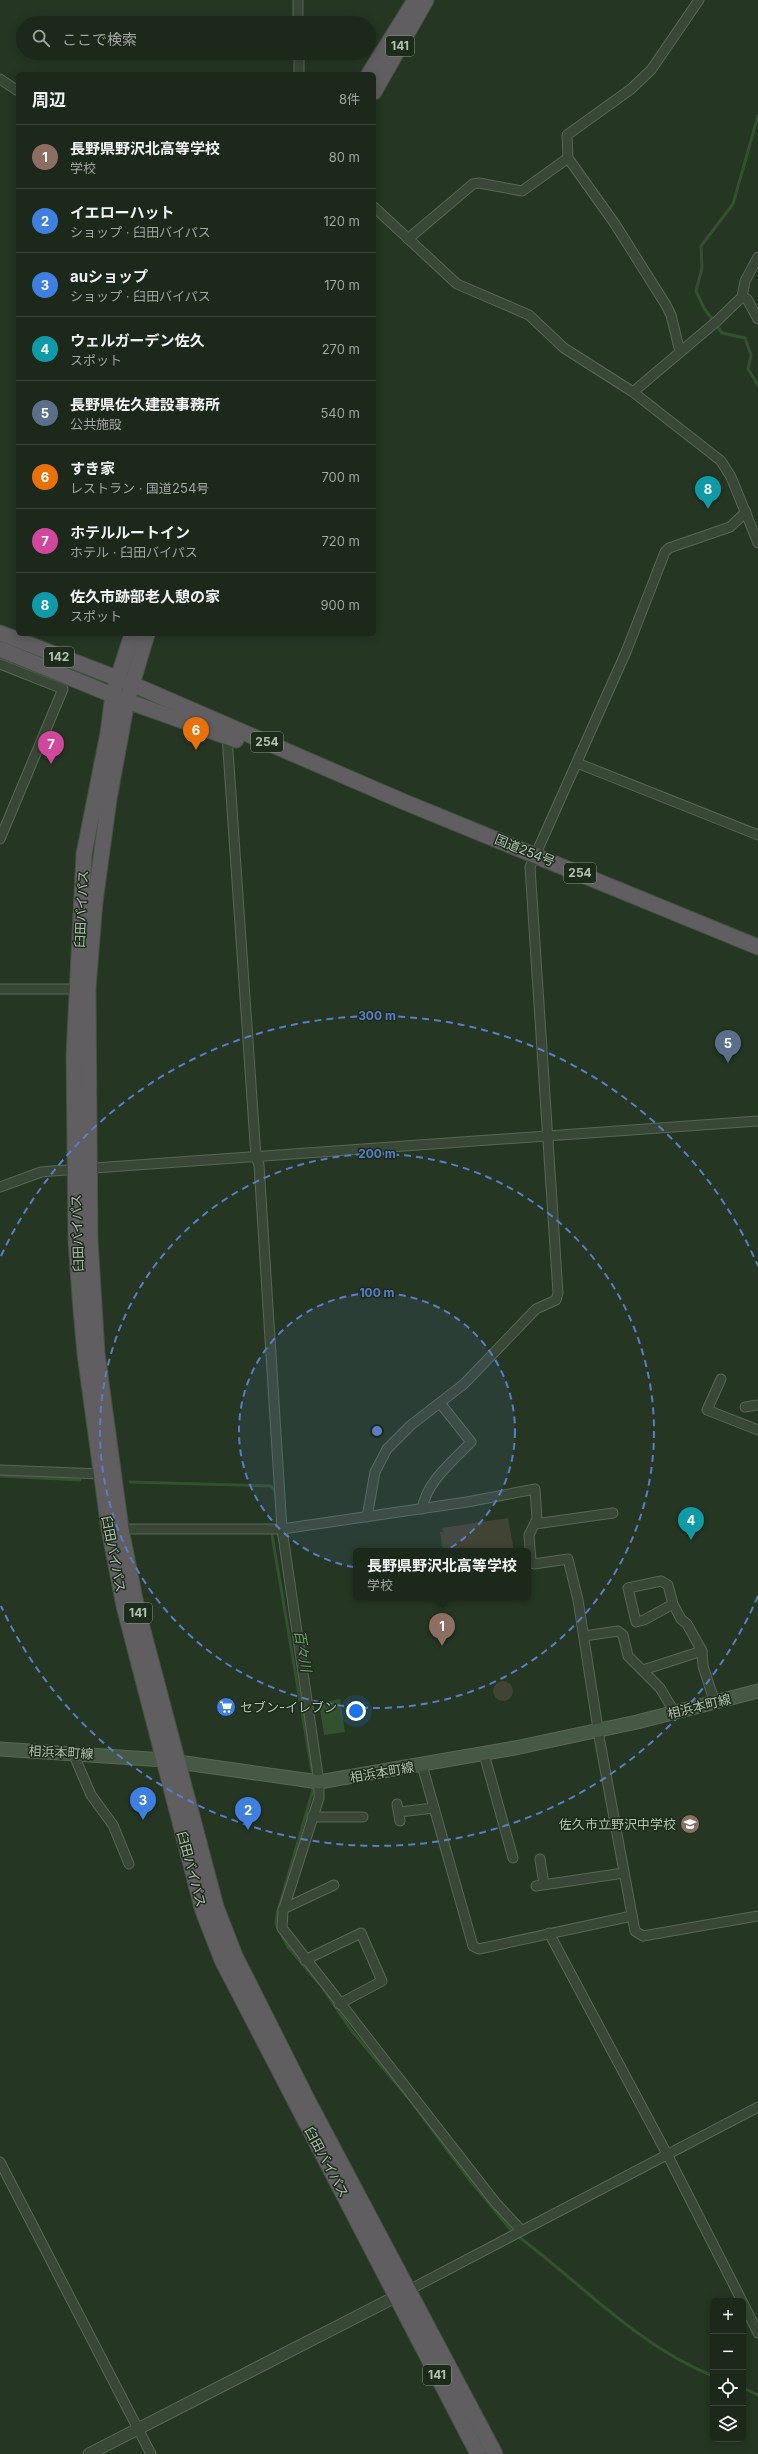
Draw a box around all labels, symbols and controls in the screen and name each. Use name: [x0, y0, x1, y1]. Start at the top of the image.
search box: [16, 16, 376, 60]
icon: search: [30, 27, 52, 49]
text: ここで検索: [62, 30, 137, 49]
road number: 141: [386, 36, 414, 56]
text: 周辺: [32, 90, 66, 110]
text: 8件: [339, 91, 360, 107]
text: 長野県野沢北高等学校: [70, 139, 220, 158]
text: 1: [42, 149, 48, 165]
text: 80 m: [329, 149, 360, 165]
text: 学校: [70, 160, 96, 176]
text: イエローハット: [70, 203, 175, 222]
text: 2: [41, 213, 49, 229]
text: 120 m: [324, 213, 360, 229]
text: ショップ · 臼田バイパス: [70, 224, 211, 240]
text: auショップ: [70, 267, 148, 286]
text: 3: [41, 277, 49, 293]
text: 170 m: [324, 277, 360, 293]
text: ショップ · 臼田バイパス: [70, 288, 211, 304]
text: ウェルガーデン佐久: [70, 331, 205, 350]
text: 4: [41, 341, 49, 357]
text: 270 m: [322, 341, 360, 357]
text: スポット: [70, 352, 122, 368]
text: 長野県佐久建設事務所: [70, 395, 220, 414]
text: 5: [41, 405, 49, 421]
text: 540 m: [320, 405, 360, 421]
text: 公共施設: [70, 416, 122, 432]
text: すき家: [70, 459, 115, 478]
text: 6: [41, 469, 49, 485]
text: 700 m: [321, 469, 360, 485]
pin: 8: [695, 476, 721, 509]
text: レストラン · 国道254号: [70, 480, 209, 496]
text: ホテルルートイン: [70, 523, 190, 542]
text: 7: [41, 533, 49, 549]
text: 720 m: [321, 533, 360, 549]
text: ホテル · 臼田バイパス: [70, 544, 198, 560]
text: 佐久市跡部老人憩の家: [70, 587, 220, 606]
text: 8: [41, 597, 49, 613]
text: 900 m: [320, 597, 360, 613]
text: スポット: [70, 608, 122, 624]
road number: 142: [44, 647, 74, 667]
pin: 6: [183, 717, 209, 750]
pin: 7: [38, 731, 64, 764]
road number: 254: [251, 732, 283, 752]
street label: 国道254号: [493, 831, 557, 869]
road number: 254: [564, 863, 596, 883]
street label: 臼田バイパス: [71, 870, 91, 948]
text: 300 m: [358, 1008, 396, 1023]
pin: 5: [715, 1030, 741, 1063]
text: 200 m: [358, 1146, 396, 1161]
street label: 臼田バイパス: [68, 1194, 86, 1272]
text: 100 m: [359, 1285, 395, 1300]
centre of rings: [370, 1424, 384, 1438]
pin: 4: [678, 1507, 704, 1540]
street label: 臼田バイパス: [99, 1514, 129, 1594]
popup: [353, 1548, 531, 1600]
text: 長野県野沢北高等学校: [367, 1556, 517, 1575]
text: 学校: [367, 1577, 393, 1593]
road number: 141: [124, 1603, 152, 1623]
pin: 1: [429, 1613, 455, 1646]
water label: 百々川: [291, 1629, 316, 1675]
street label: 相浜本町線: [666, 1690, 732, 1722]
supermarket icon: セブン-イレブン: [215, 1696, 237, 1718]
place label: セブン-イレブン: [240, 1699, 337, 1715]
your location: [346, 1701, 366, 1721]
street label: 相浜本町線: [28, 1742, 94, 1762]
street label: 相浜本町線: [349, 1758, 415, 1786]
pin: 3: [130, 1787, 156, 1820]
pin: 2: [235, 1797, 261, 1830]
school or university icon: 佐久市立野沢中学校: [679, 1813, 701, 1835]
place label: 佐久市立野沢中学校: [559, 1816, 676, 1832]
street label: 臼田バイパス: [174, 1829, 210, 1909]
street label: 臼田バイパス: [302, 2124, 352, 2200]
map controls: [710, 2298, 746, 2442]
button: +: [710, 2298, 746, 2334]
button: −: [710, 2334, 746, 2370]
road number: 141: [423, 2365, 451, 2385]
button: locate: [710, 2370, 746, 2406]
button: layers: [710, 2406, 746, 2442]

